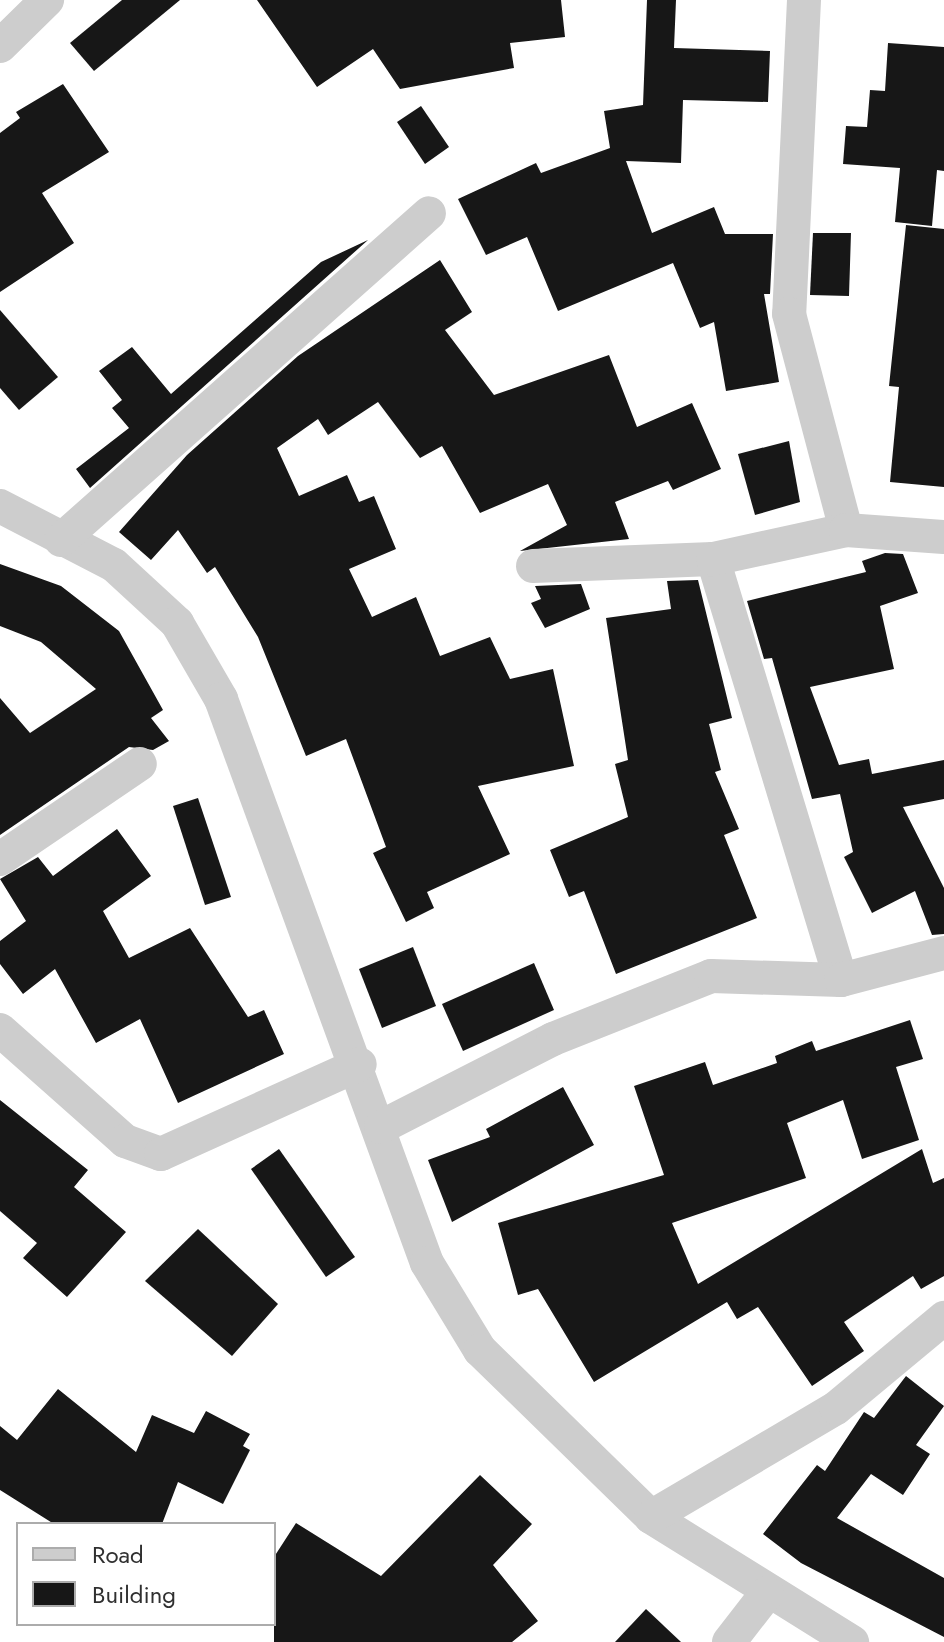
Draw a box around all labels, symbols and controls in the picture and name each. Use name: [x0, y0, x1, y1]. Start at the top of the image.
legend: [16, 1522, 276, 1626]
text: Road: [92, 1537, 144, 1572]
text: Building: [92, 1577, 176, 1612]

